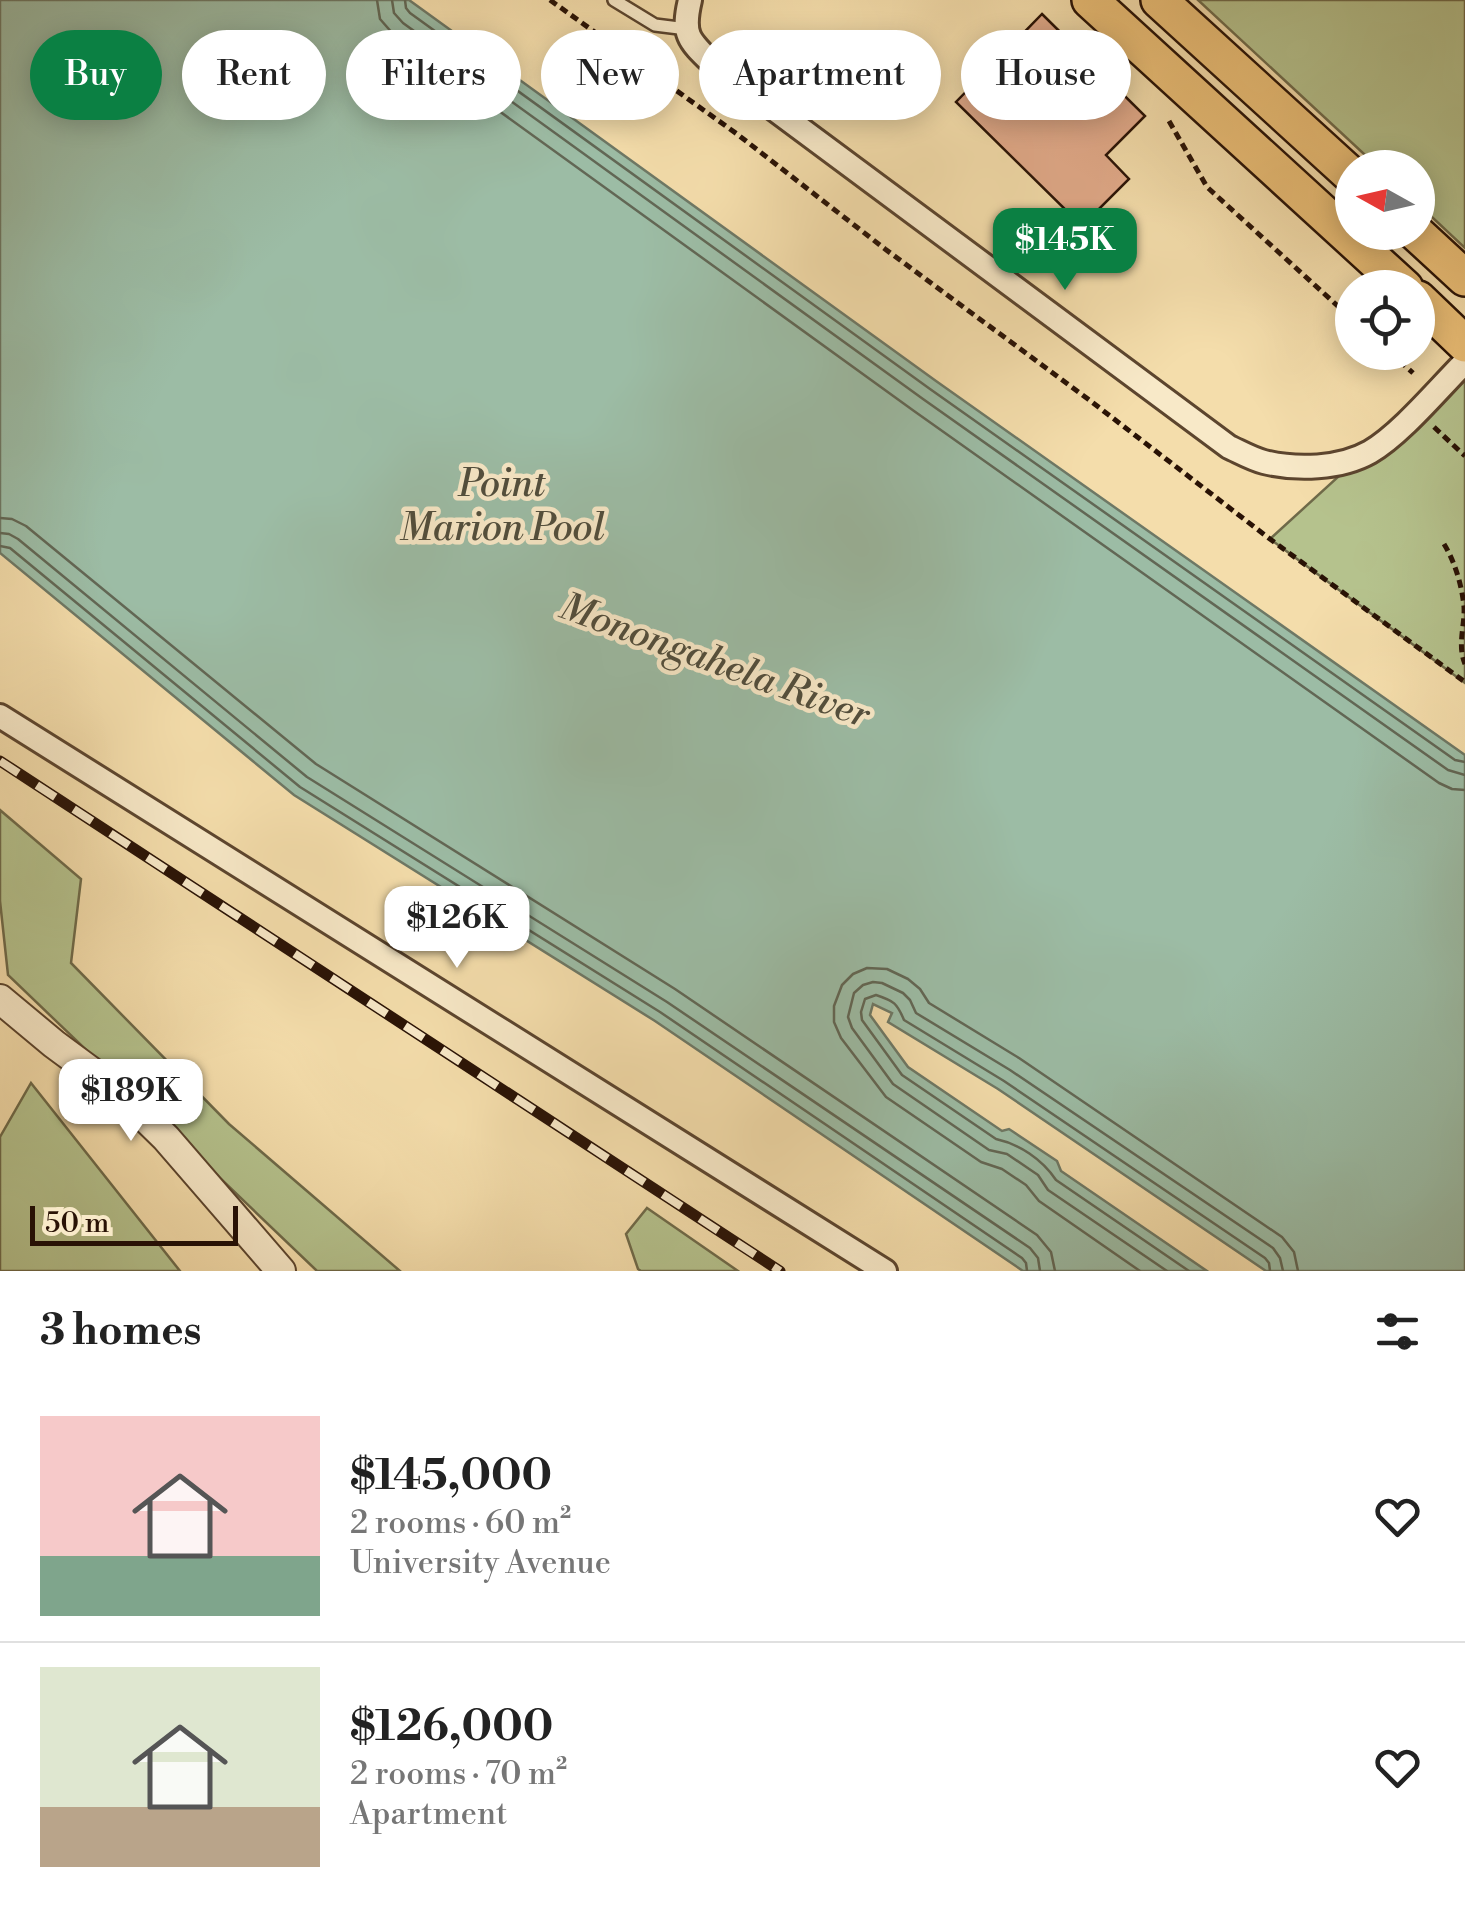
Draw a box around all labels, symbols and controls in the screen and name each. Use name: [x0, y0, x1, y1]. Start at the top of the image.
chip: Buy: [30, 30, 162, 120]
chip: Rent: [182, 30, 326, 120]
chip: Filters: [346, 30, 521, 120]
chip: New: [541, 30, 679, 120]
chip: Apartment: [699, 30, 941, 120]
chip: House: [961, 30, 1131, 120]
north arrow: [1335, 150, 1435, 250]
map controls: [1335, 150, 1435, 370]
pin: $145K: [995, 208, 1135, 293]
text: $145K: [1015, 220, 1115, 260]
button: locate: [1335, 270, 1435, 370]
water label: Point Marion Pool: [399, 461, 605, 552]
water label: Monongahela River: [553, 583, 877, 740]
pin: $126K: [387, 886, 527, 971]
text: $126K: [406, 898, 508, 938]
pin: $189K: [61, 1059, 201, 1144]
text: $189K: [81, 1071, 181, 1111]
scale bar: [30, 1201, 238, 1246]
text: 50 m: [45, 1206, 109, 1241]
icon: filters: [1370, 1304, 1425, 1359]
text: 3 homes: [40, 1305, 202, 1358]
text: $145,000: [350, 1450, 552, 1503]
icon: home: [120, 1456, 240, 1576]
icon: heart: [1370, 1489, 1425, 1544]
text: 2 rooms · 60 m²: [350, 1503, 571, 1543]
text: University Avenue: [350, 1543, 611, 1583]
text: $126,000: [350, 1701, 553, 1754]
icon: home: [120, 1707, 240, 1827]
icon: heart: [1370, 1740, 1425, 1795]
text: 2 rooms · 70 m²: [350, 1754, 567, 1794]
text: Apartment: [350, 1794, 507, 1834]

